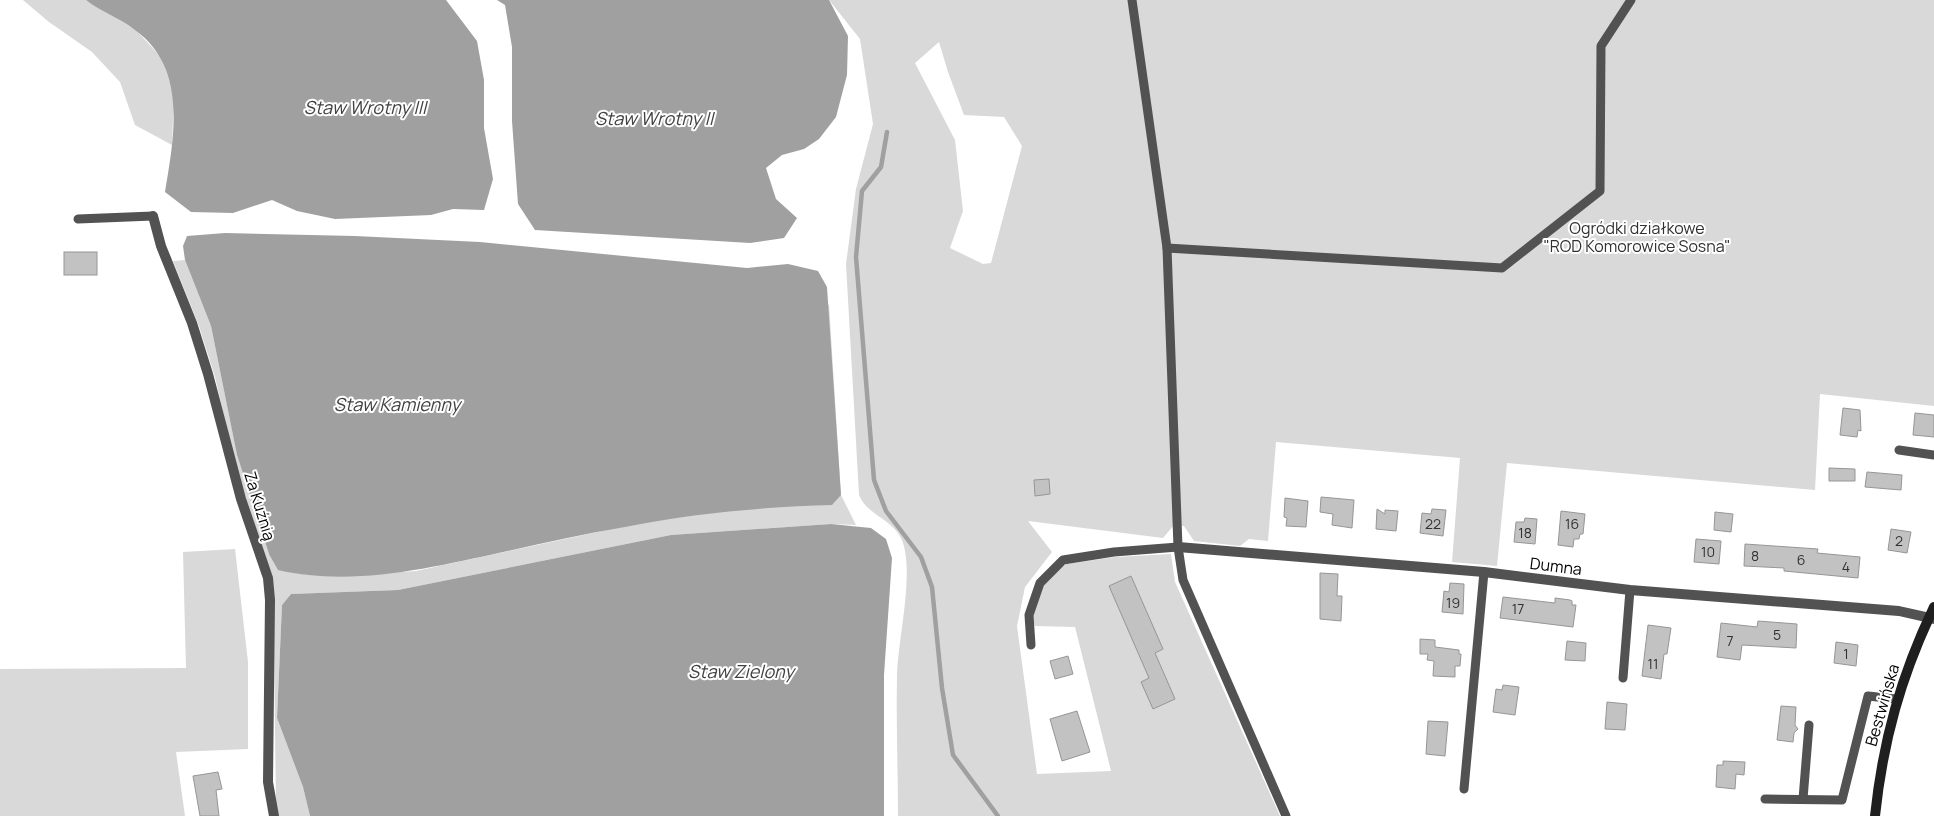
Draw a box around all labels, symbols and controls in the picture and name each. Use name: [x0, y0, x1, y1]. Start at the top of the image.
water label: Staw Wrotny III: [304, 95, 429, 119]
water label: Staw Wrotny II: [595, 106, 716, 130]
park label: Ogródki działkowe "ROD Komorowice Sosna": [1543, 217, 1731, 257]
water label: Staw Kamienny: [334, 392, 463, 416]
street label: Za Kuźnią: [239, 469, 281, 543]
house number: 22: [1425, 514, 1441, 533]
house number: 16: [1565, 514, 1579, 533]
house number: 18: [1518, 523, 1532, 542]
house number: 2: [1895, 531, 1903, 550]
house number: 10: [1701, 542, 1715, 561]
house number: 8: [1751, 546, 1759, 565]
house number: 6: [1797, 550, 1805, 569]
street label: Dumna: [1529, 552, 1583, 580]
house number: 4: [1842, 557, 1850, 576]
house number: 19: [1446, 593, 1460, 612]
house number: 17: [1512, 599, 1524, 618]
house number: 5: [1773, 625, 1781, 644]
house number: 7: [1726, 631, 1734, 650]
house number: 1: [1843, 644, 1849, 663]
house number: 11: [1648, 654, 1658, 673]
water label: Staw Zielony: [688, 659, 796, 683]
street label: Bestwińska: [1860, 661, 1904, 749]

